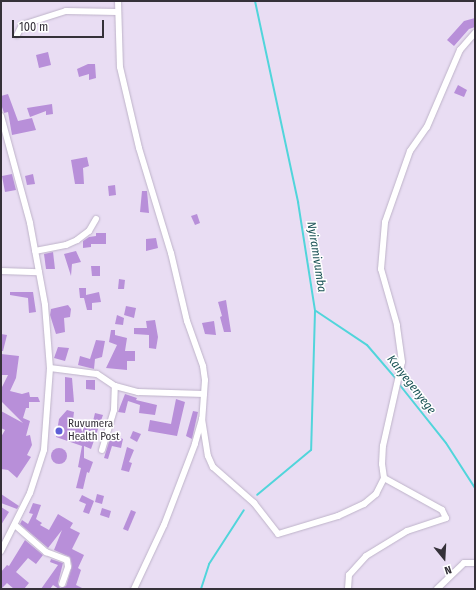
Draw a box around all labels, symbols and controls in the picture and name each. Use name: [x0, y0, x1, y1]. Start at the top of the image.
scale bar: [14, 12, 106, 38]
text: 100 m: [19, 20, 48, 34]
water label: Nyiramivumba: [303, 221, 329, 293]
water label: Kanyegenyege: [384, 353, 438, 417]
place label: Ruvumera Health Post: [68, 418, 120, 444]
marker: Ruvumera Health Post: [53, 425, 65, 437]
north arrow: [424, 538, 464, 578]
text: N: [443, 563, 453, 577]

